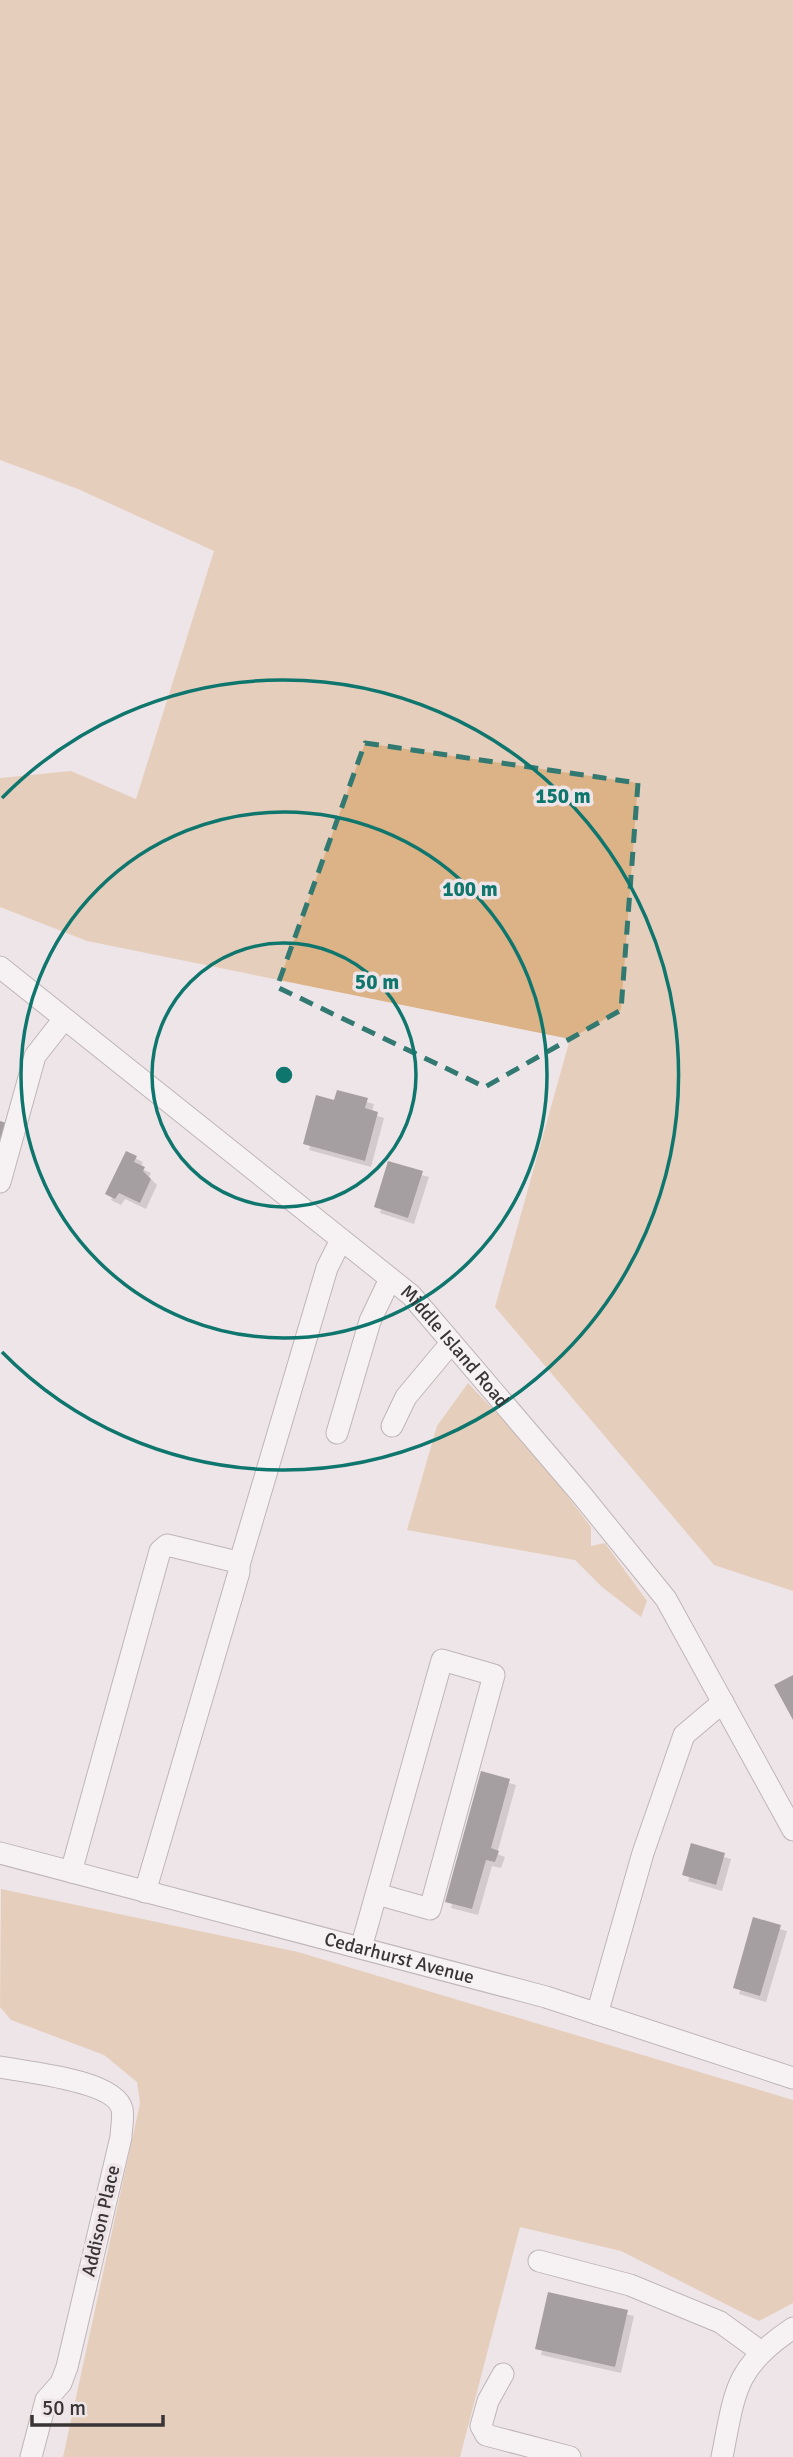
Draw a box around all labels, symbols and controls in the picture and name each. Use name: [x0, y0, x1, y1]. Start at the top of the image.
text: 150 m: [535, 783, 591, 809]
text: 100 m: [442, 876, 498, 902]
text: 50 m: [355, 969, 399, 995]
centre of rings: [272, 1063, 296, 1087]
street label: Middle Island Road: [396, 1279, 514, 1413]
street label: Cedarhurst Avenue: [322, 1927, 477, 1990]
street label: Addison Place: [77, 2163, 125, 2279]
scale bar: [32, 2384, 163, 2428]
text: 50 m: [42, 2395, 86, 2421]

